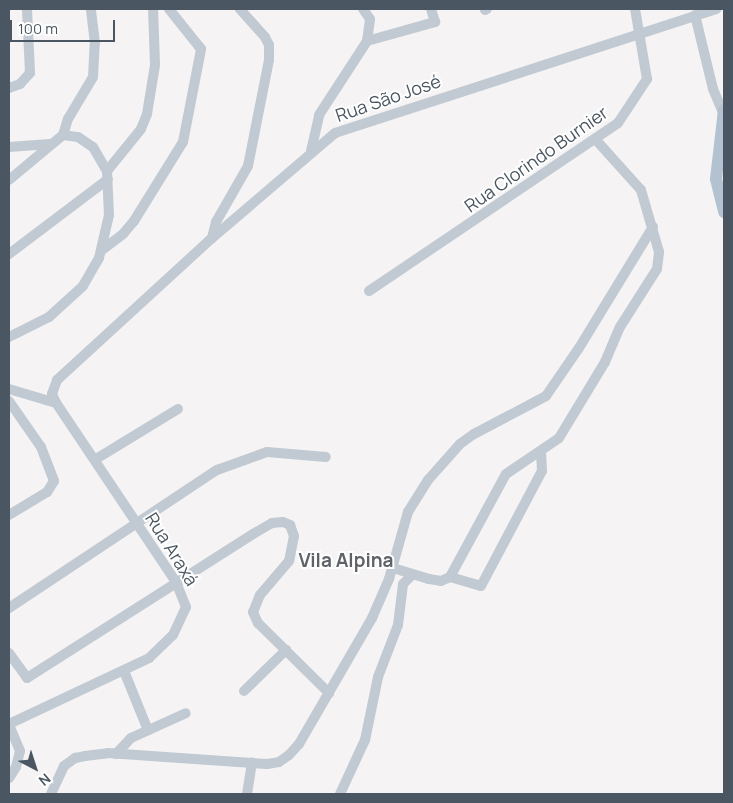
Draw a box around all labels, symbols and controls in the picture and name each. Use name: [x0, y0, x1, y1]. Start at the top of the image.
scale bar: [12, 10, 118, 42]
text: 100 m: [18, 18, 58, 39]
street label: Rua São José: [333, 70, 443, 126]
street label: Rua Clorindo Burnier: [460, 101, 612, 217]
street label: Rua Araxá: [141, 508, 203, 590]
district label: Vila Alpina: [298, 550, 394, 572]
north arrow: [10, 743, 60, 793]
text: N: [35, 769, 55, 790]

